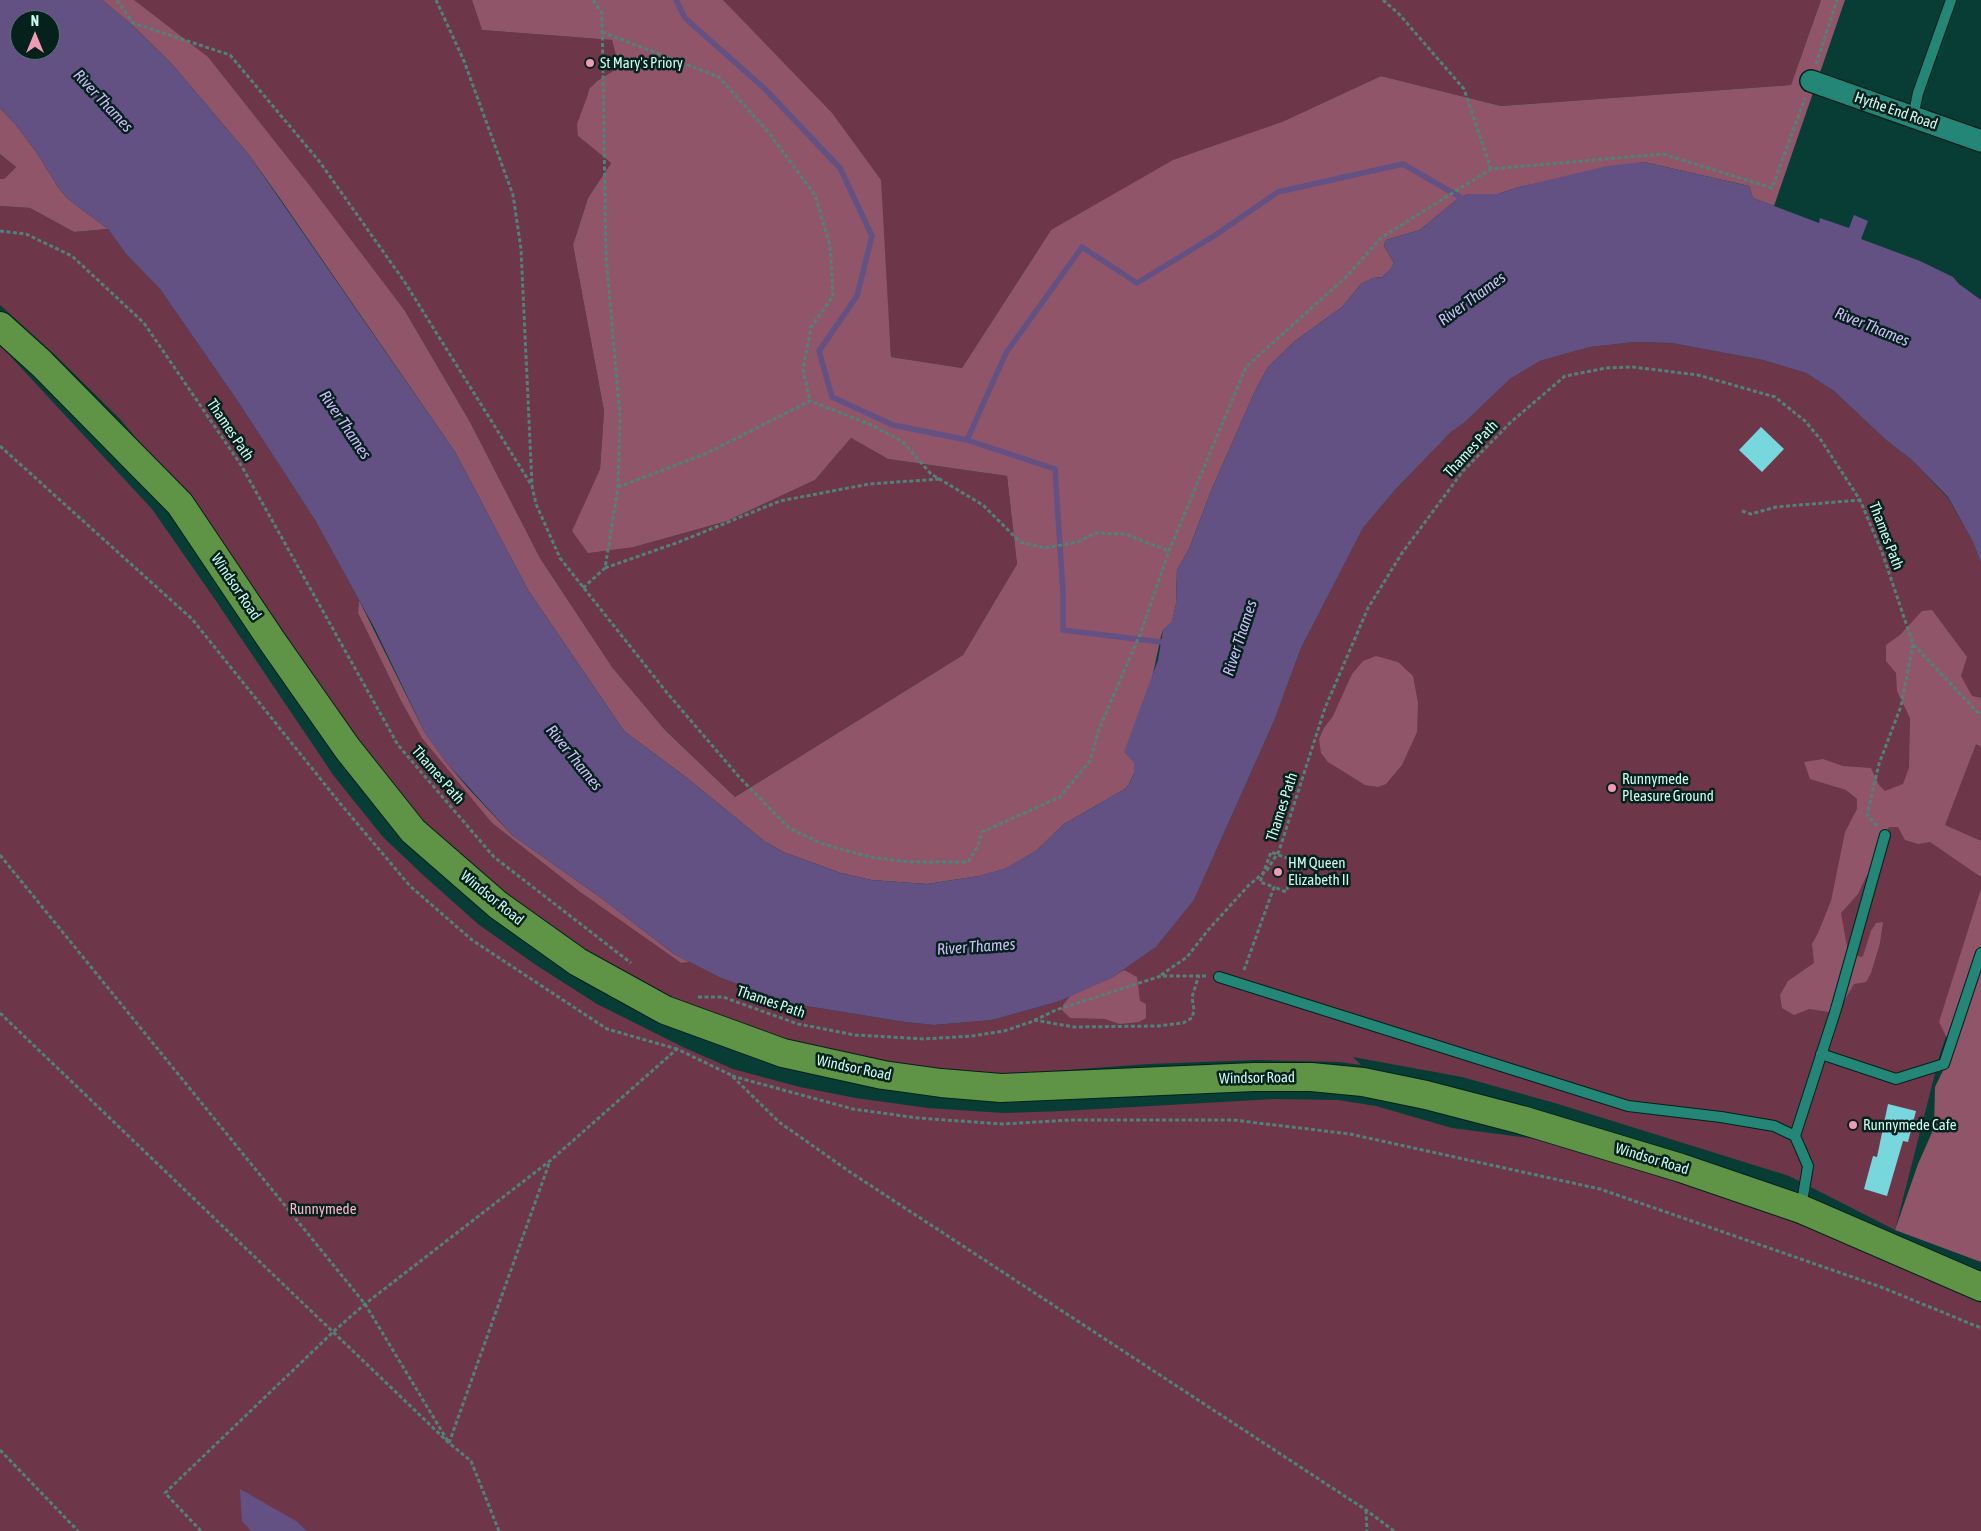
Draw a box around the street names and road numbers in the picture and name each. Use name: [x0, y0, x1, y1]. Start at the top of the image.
street label: Hythe End Road: [1852, 88, 1940, 134]
street label: Thames Path: [203, 395, 257, 465]
street label: Thames Path: [1440, 417, 1502, 481]
street label: Thames Path: [1865, 500, 1907, 572]
street label: Windsor Road: [207, 550, 265, 624]
street label: Thames Path: [408, 742, 468, 808]
street label: Thames Path: [1262, 770, 1302, 844]
street label: Windsor Road: [457, 867, 527, 929]
street label: Thames Path: [734, 982, 808, 1022]
street label: Windsor Road: [815, 1051, 893, 1085]
street label: Windsor Road: [1219, 1068, 1295, 1088]
street label: Windsor Road: [1613, 1139, 1691, 1179]

